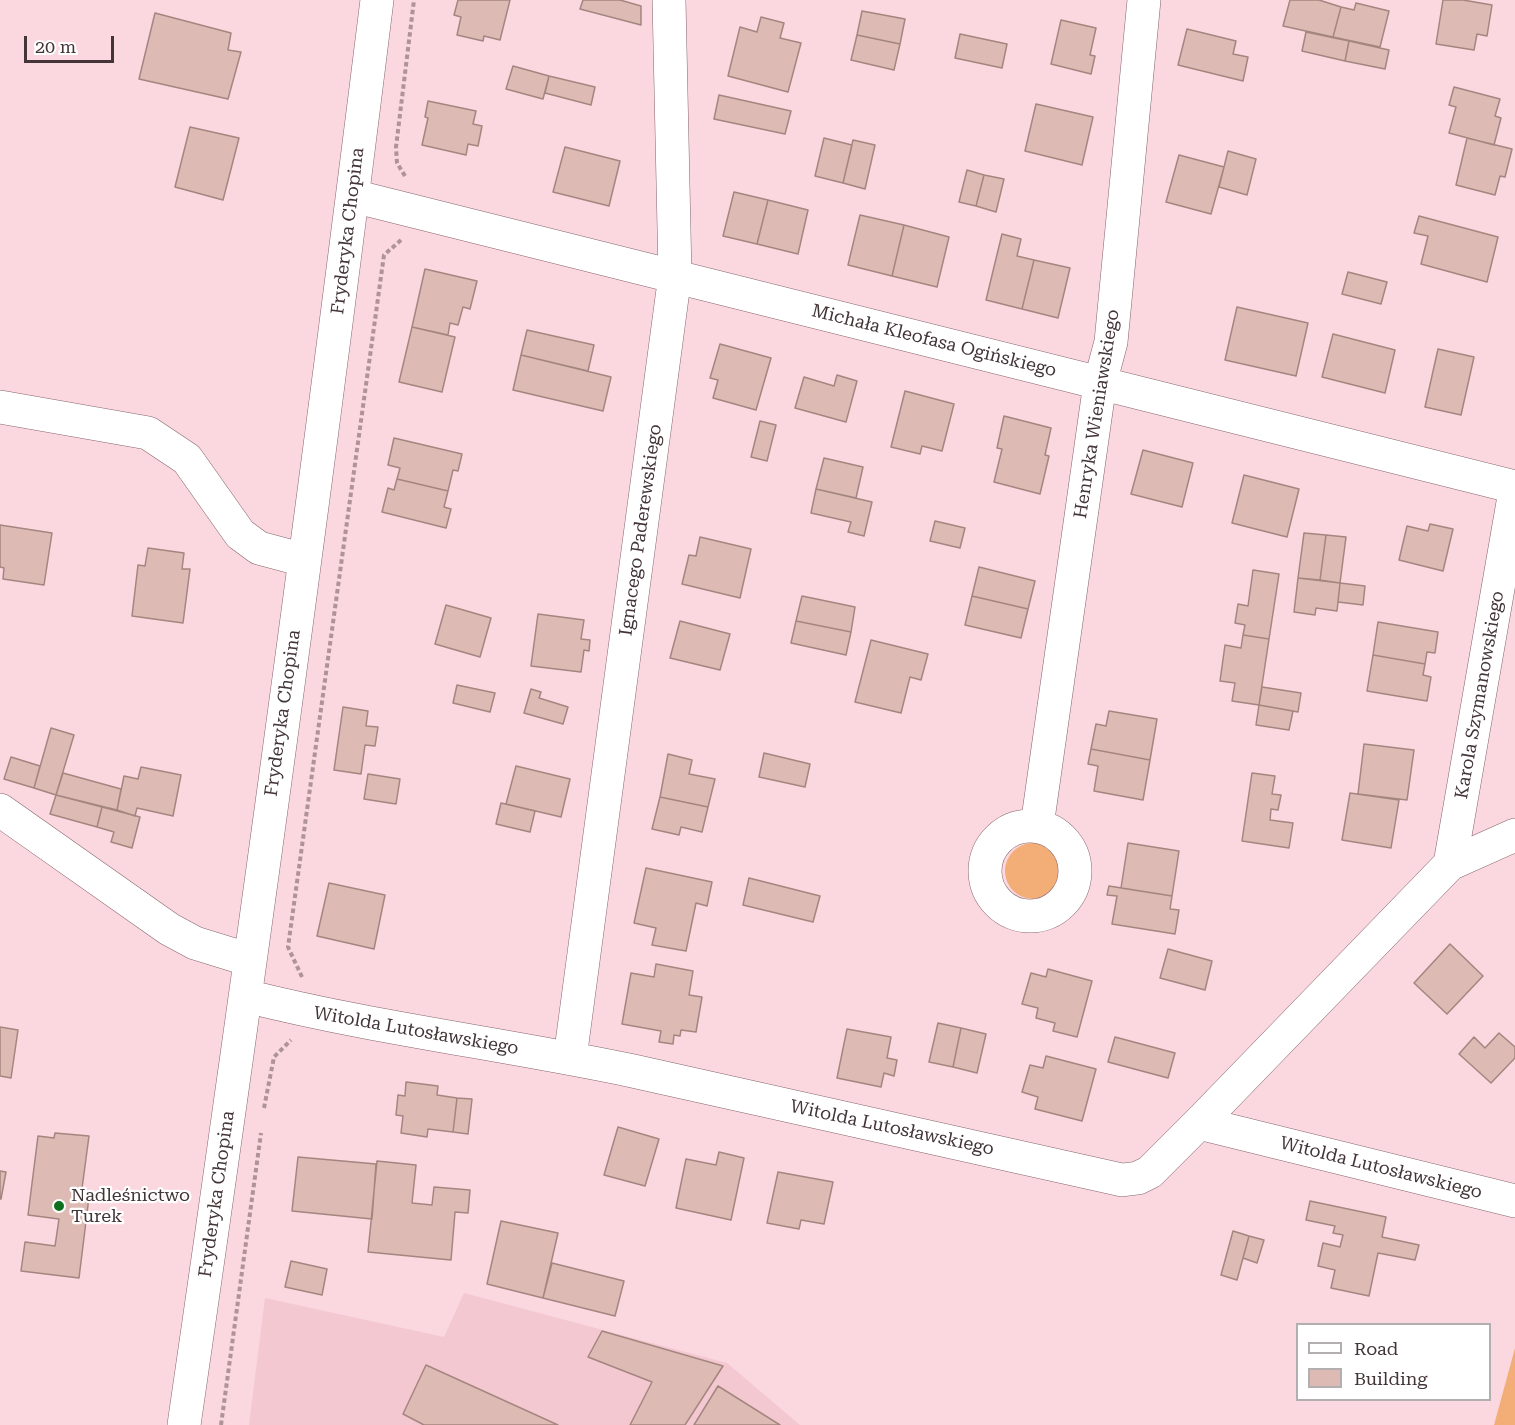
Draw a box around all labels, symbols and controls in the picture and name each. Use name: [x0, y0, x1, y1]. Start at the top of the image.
scale bar: [27, 24, 117, 62]
text: 20 m: [35, 36, 76, 57]
street label: Fryderyka Chopina: [327, 146, 369, 316]
street label: Michała Kleofasa Ogińskiego: [809, 300, 1059, 382]
street label: Henryka Wieniawskiego: [1070, 308, 1124, 520]
street label: Ignacego Paderewskiego: [615, 423, 667, 637]
street label: Karola Szymanowskiego: [1451, 589, 1509, 801]
street label: Fryderyka Chopina: [261, 628, 305, 798]
street label: Witolda Lutosławskiego: [312, 1002, 520, 1060]
street label: Witolda Lutosławskiego: [788, 1096, 996, 1160]
street label: Fryderyka Chopina: [195, 1109, 239, 1279]
street label: Witolda Lutosławskiego: [1278, 1132, 1484, 1204]
place label: Nadleśnictwo Turek: [71, 1185, 190, 1228]
marker: Nadleśnictwo Turek: [52, 1199, 66, 1213]
legend: [1296, 1323, 1491, 1401]
text: Road: [1354, 1338, 1398, 1359]
text: Building: [1354, 1368, 1428, 1389]

